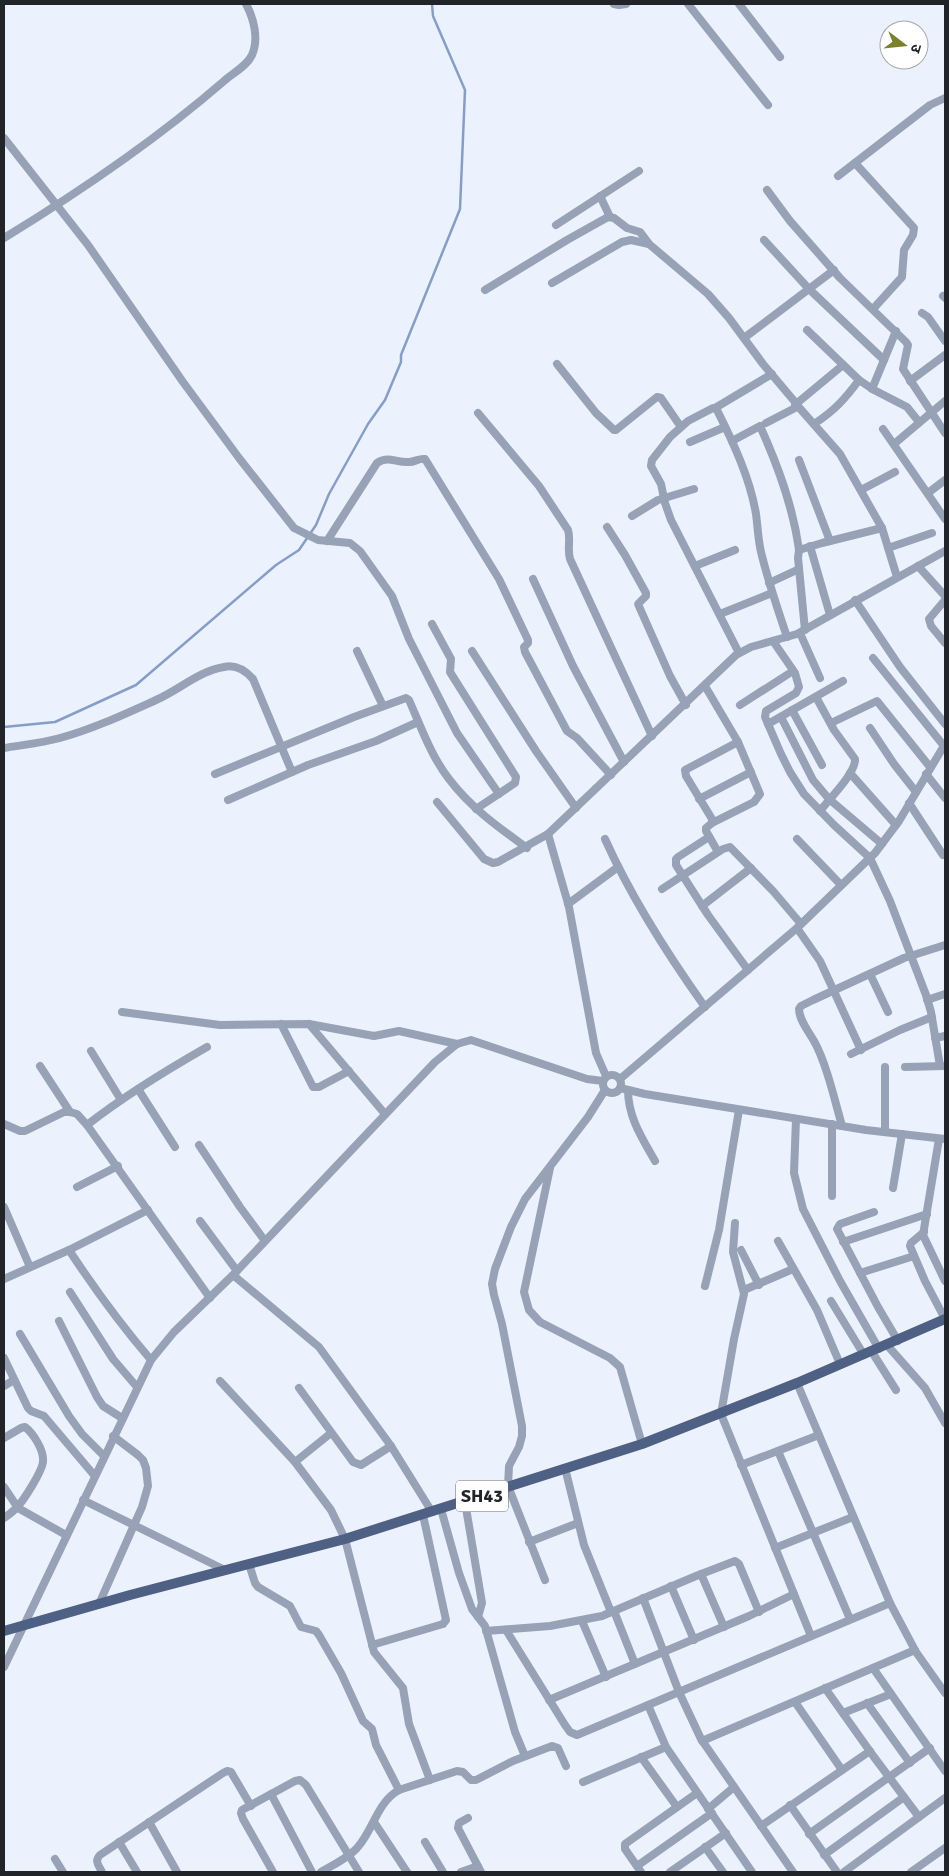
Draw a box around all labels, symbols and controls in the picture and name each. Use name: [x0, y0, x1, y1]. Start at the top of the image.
north arrow: [879, 20, 929, 70]
text: उ: [906, 42, 925, 55]
road number: SH43: [456, 1480, 508, 1512]

